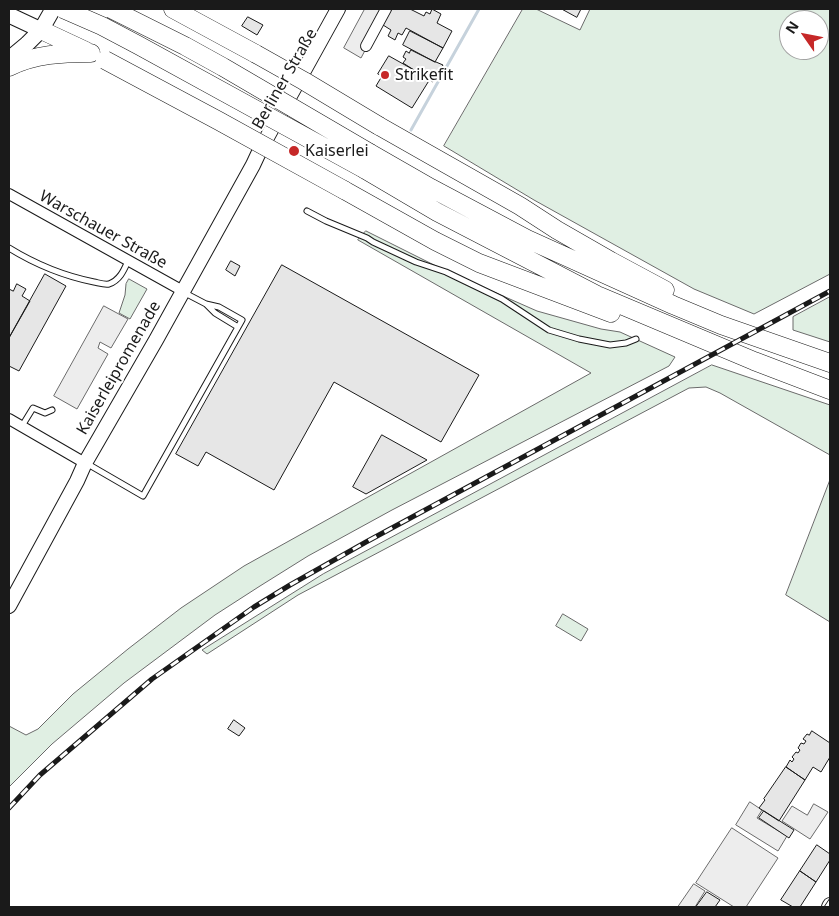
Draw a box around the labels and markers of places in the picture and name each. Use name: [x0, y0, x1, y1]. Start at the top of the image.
place label: Strikefit: [395, 65, 453, 85]
marker: Strikefit: [379, 69, 391, 81]
place label: Kaiserlei: [305, 141, 369, 161]
marker: Kaiserlei: [287, 144, 301, 158]

